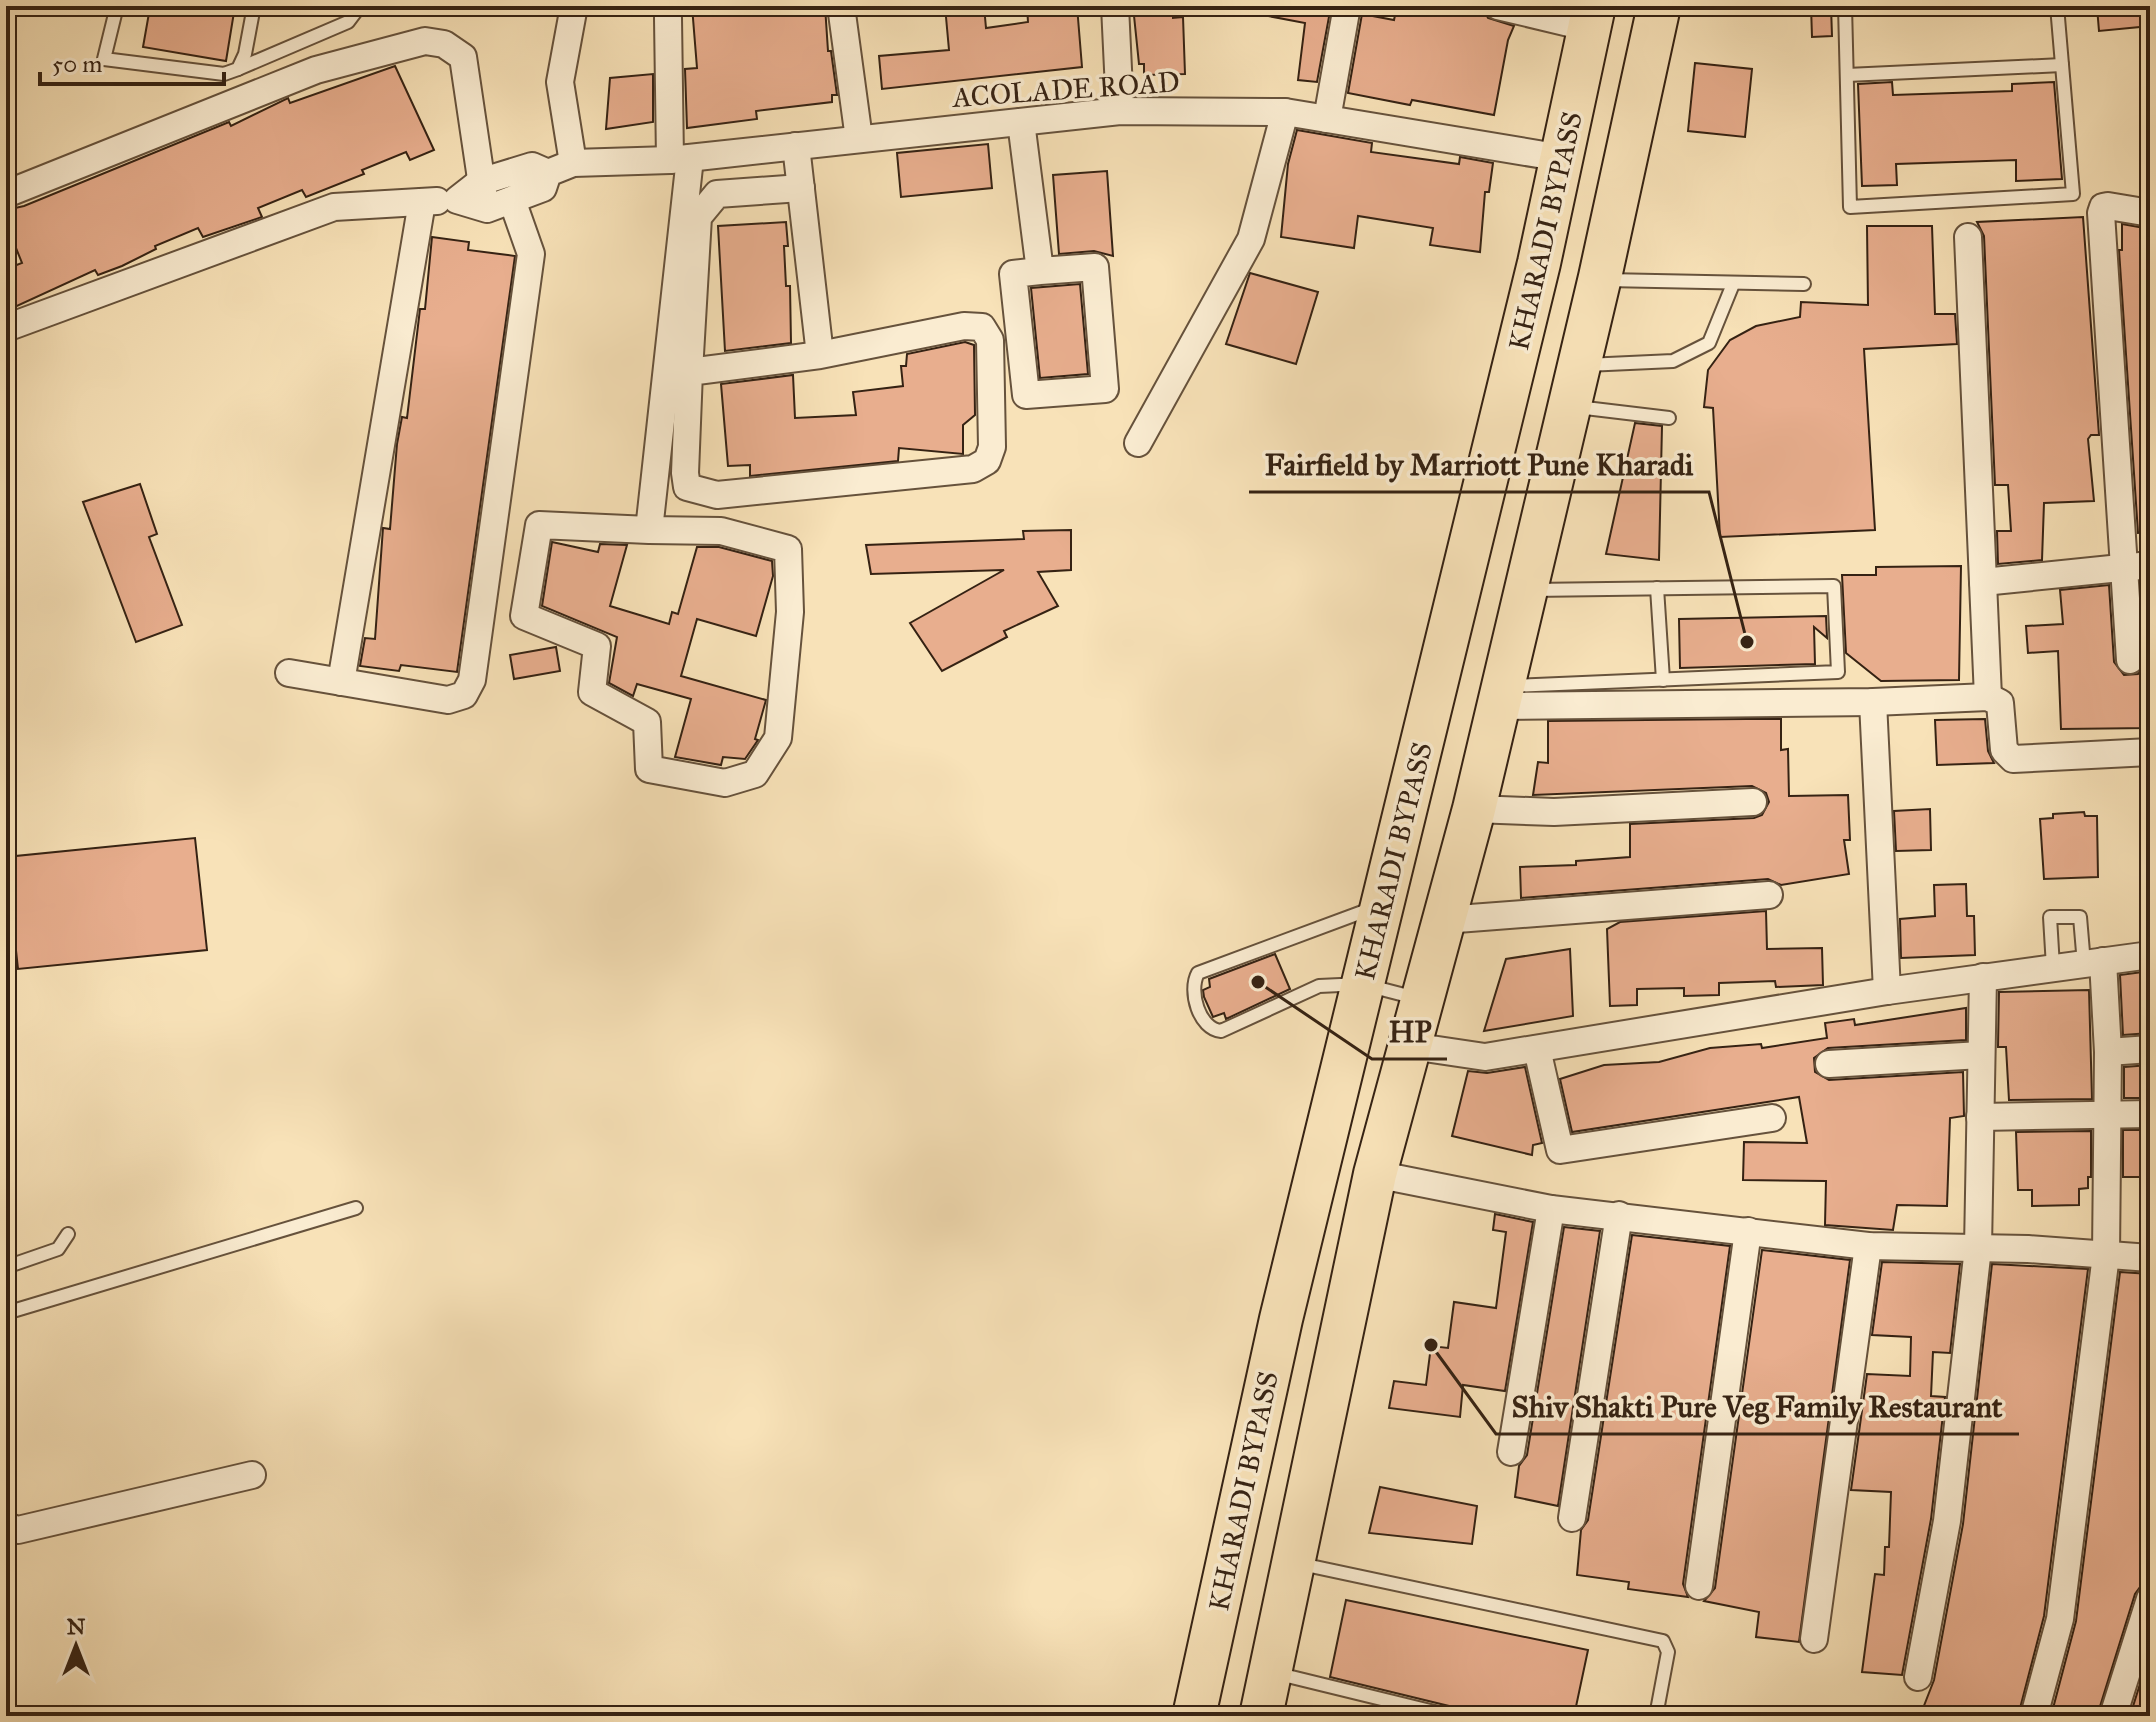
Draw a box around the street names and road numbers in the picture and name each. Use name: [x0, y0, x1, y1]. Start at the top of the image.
street label: ACOLADE ROAD: [950, 64, 1181, 115]
street label: KHARADI BYPASS: [1501, 108, 1590, 354]
street label: KHARADI BYPASS: [1347, 739, 1440, 984]
street label: KHARADI BYPASS: [1201, 1368, 1286, 1614]

